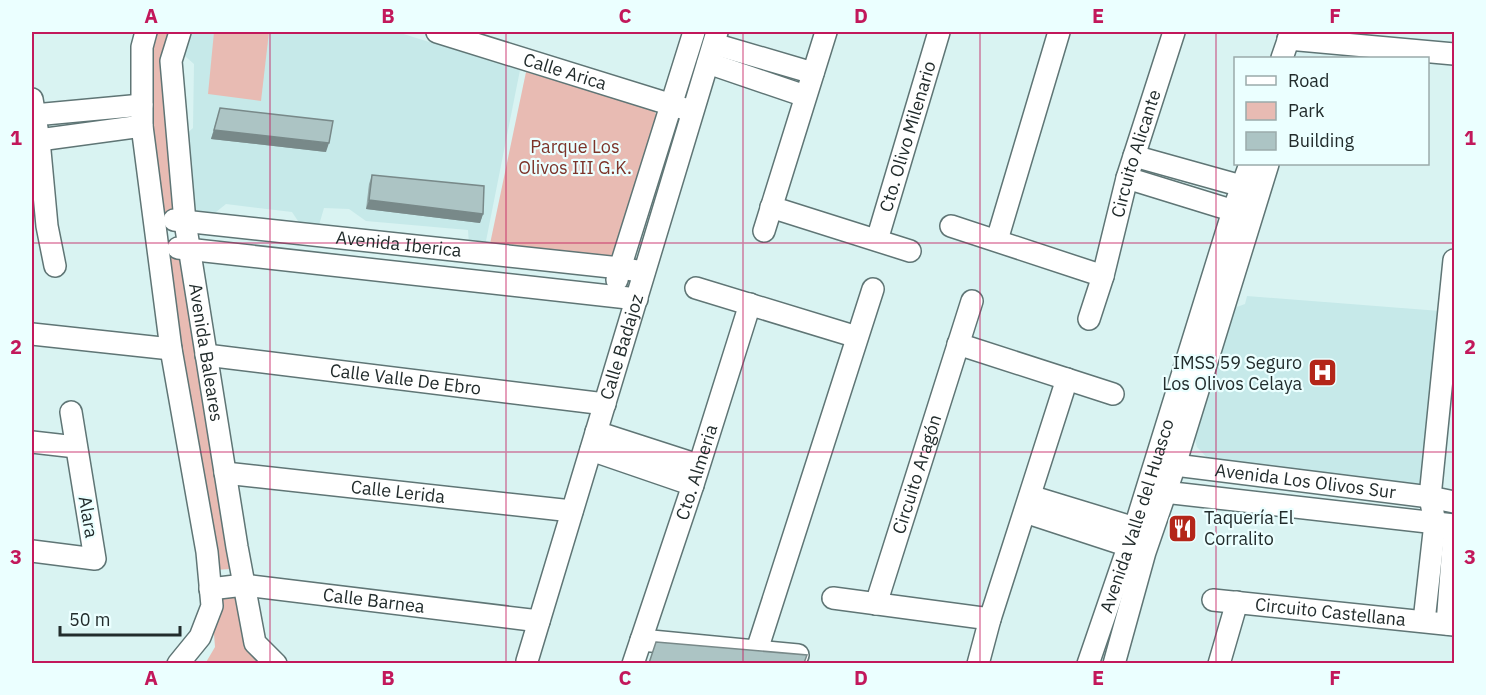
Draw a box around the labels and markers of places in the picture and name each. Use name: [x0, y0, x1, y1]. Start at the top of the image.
place label: IMSS 59 Seguro Los Olivos Celaya: [1162, 351, 1302, 395]
hospital icon: IMSS 59 Seguro Los Olivos Celaya: [1307, 357, 1339, 389]
place label: Taquería El Corralito: [1204, 506, 1294, 550]
restaurant icon: Taquería El Corralito: [1167, 512, 1199, 544]

